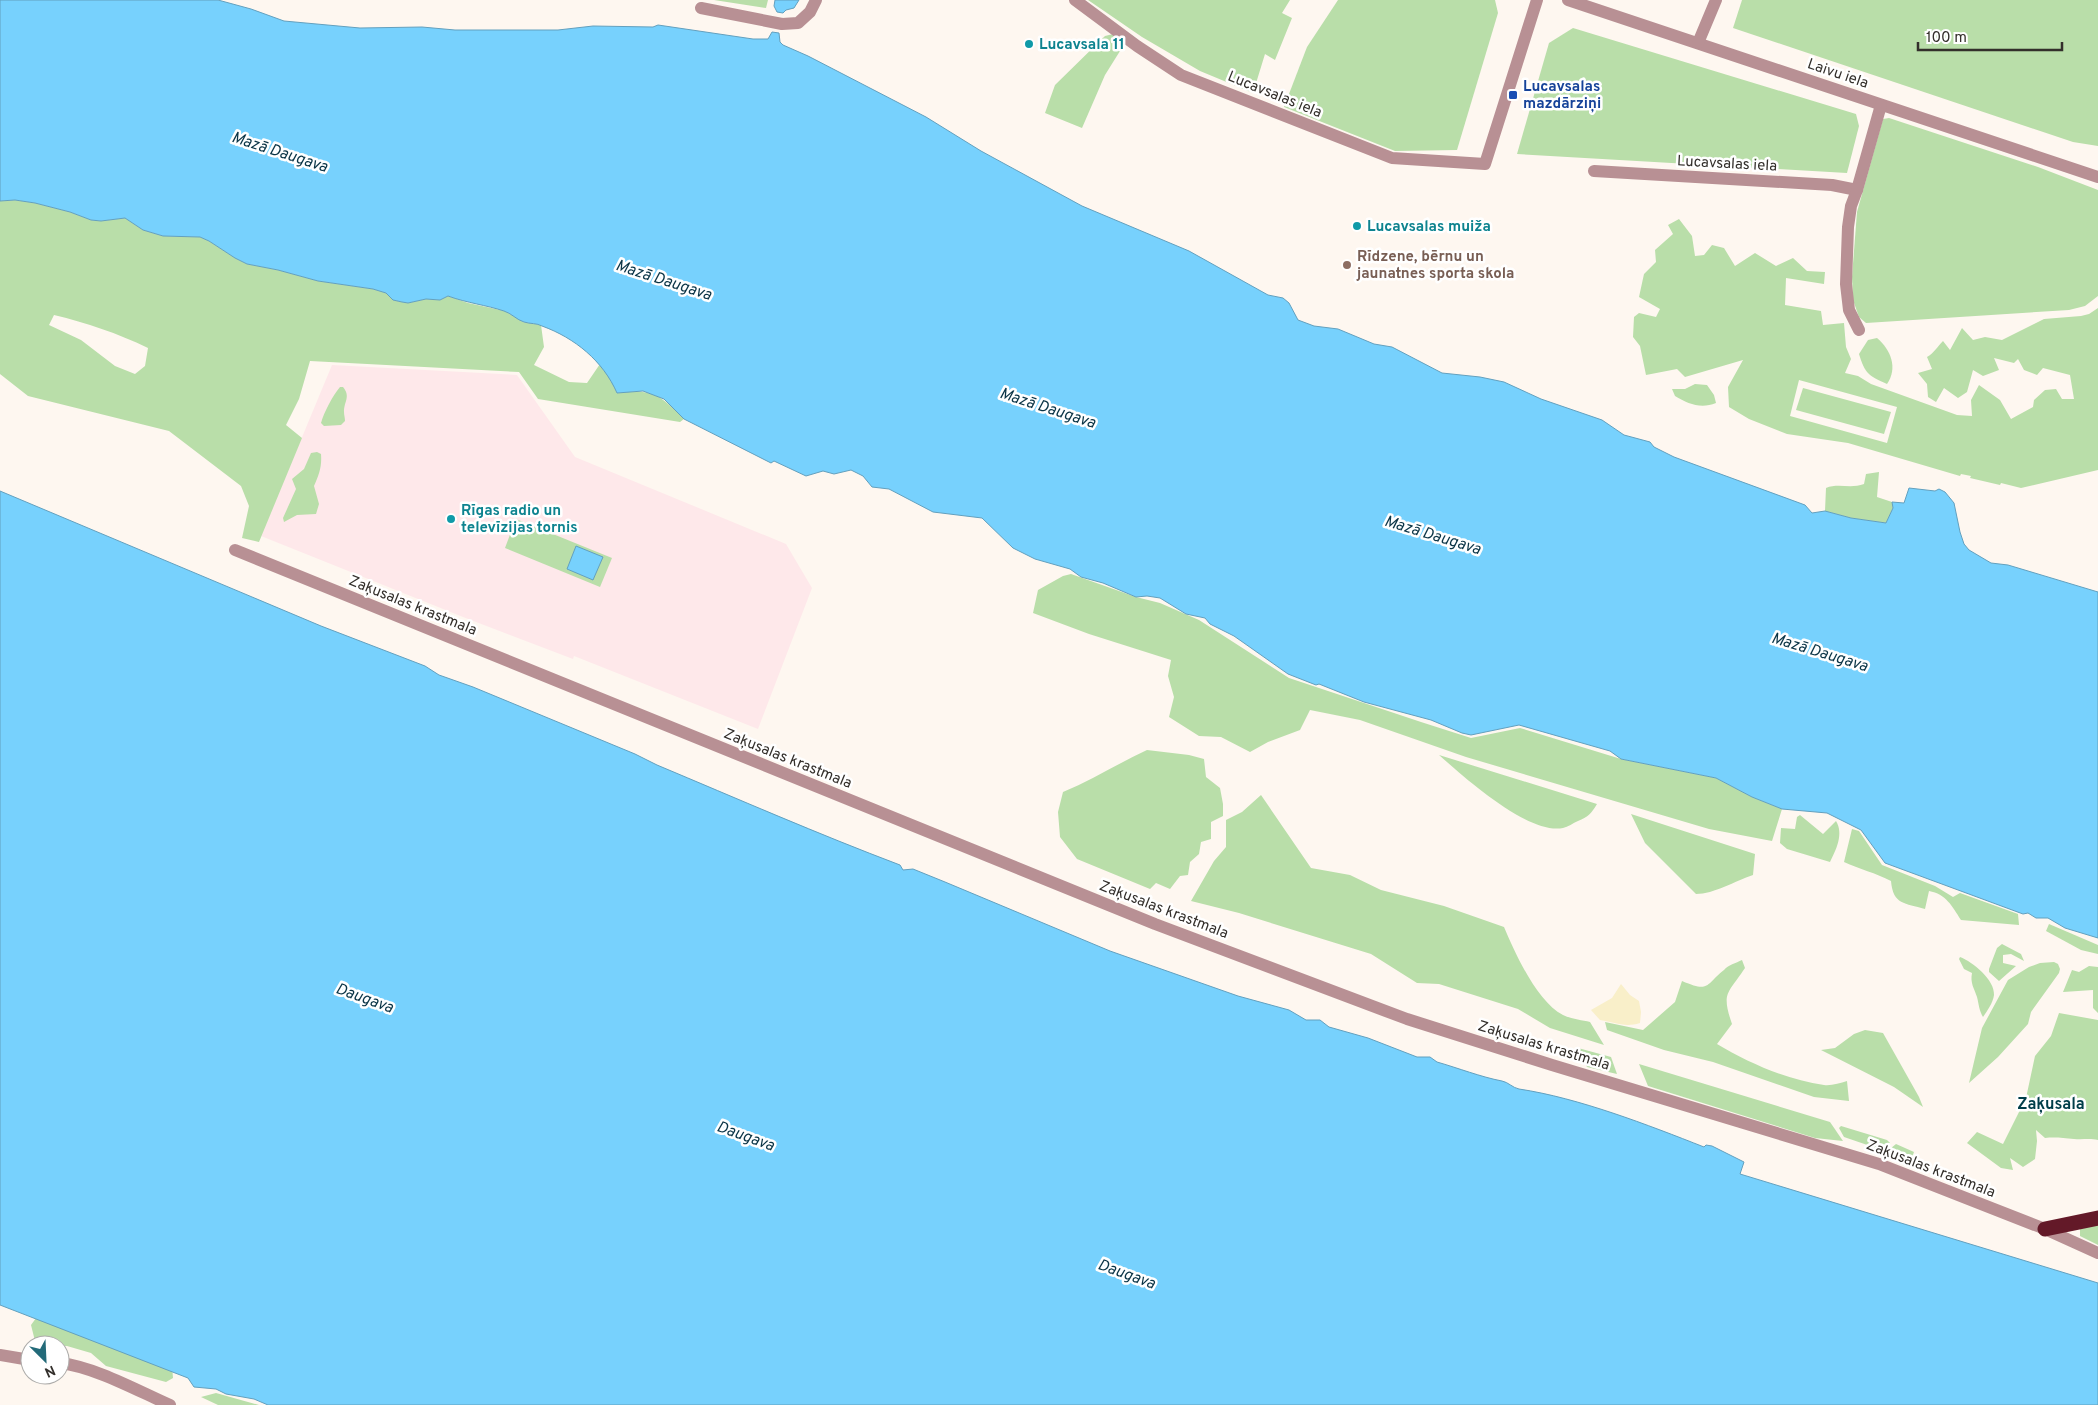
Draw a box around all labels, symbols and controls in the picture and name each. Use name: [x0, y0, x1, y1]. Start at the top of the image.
scale bar: [1918, 20, 2062, 52]
text: 100 m: [1926, 29, 1967, 48]
place label: Lucavsala 11: [1039, 36, 1125, 55]
marker: Lucavsala 11: [1023, 38, 1035, 50]
street label: Laivu iela: [1804, 55, 1871, 94]
street label: Lucavsalas iela: [1224, 68, 1324, 123]
place label: Lucavsalas mazdārziņi: [1523, 78, 1601, 114]
marker: Lucavsalas mazdārziņi: [1507, 89, 1519, 101]
water label: Mazā Daugava: [229, 128, 331, 178]
street label: Lucavsalas iela: [1676, 152, 1777, 177]
place label: Lucavsalas muiža: [1367, 218, 1491, 237]
marker: Lucavsalas muiža: [1351, 220, 1363, 232]
place label: Rīdzene, bērnu un jaunatnes sporta skola: [1356, 248, 1514, 284]
water label: Mazā Daugava: [613, 256, 715, 306]
marker: Rīdzene, bērnu un jaunatnes sporta skola: [1341, 259, 1353, 271]
water label: Mazā Daugava: [997, 384, 1099, 434]
place label: Rīgas radio un televīzijas tornis: [461, 502, 578, 538]
water label: Mazā Daugava: [1382, 512, 1484, 560]
marker: Rīgas radio un televīzijas tornis: [445, 513, 457, 525]
street label: Zaķusalas krastmala: [345, 572, 479, 641]
water label: Mazā Daugava: [1769, 629, 1871, 677]
street label: Zaķusalas krastmala: [720, 725, 854, 794]
street label: Zaķusalas krastmala: [1096, 877, 1231, 944]
water label: Daugava: [333, 979, 397, 1019]
street label: Zaķusalas krastmala: [1475, 1017, 1612, 1076]
district label: Zaķusala: [2017, 1095, 2085, 1115]
water label: Daugava: [714, 1117, 778, 1157]
street label: Zaķusalas krastmala: [1863, 1136, 1998, 1203]
water label: Daugava: [1095, 1255, 1159, 1295]
north arrow: [20, 1335, 70, 1385]
text: N: [42, 1361, 58, 1380]

